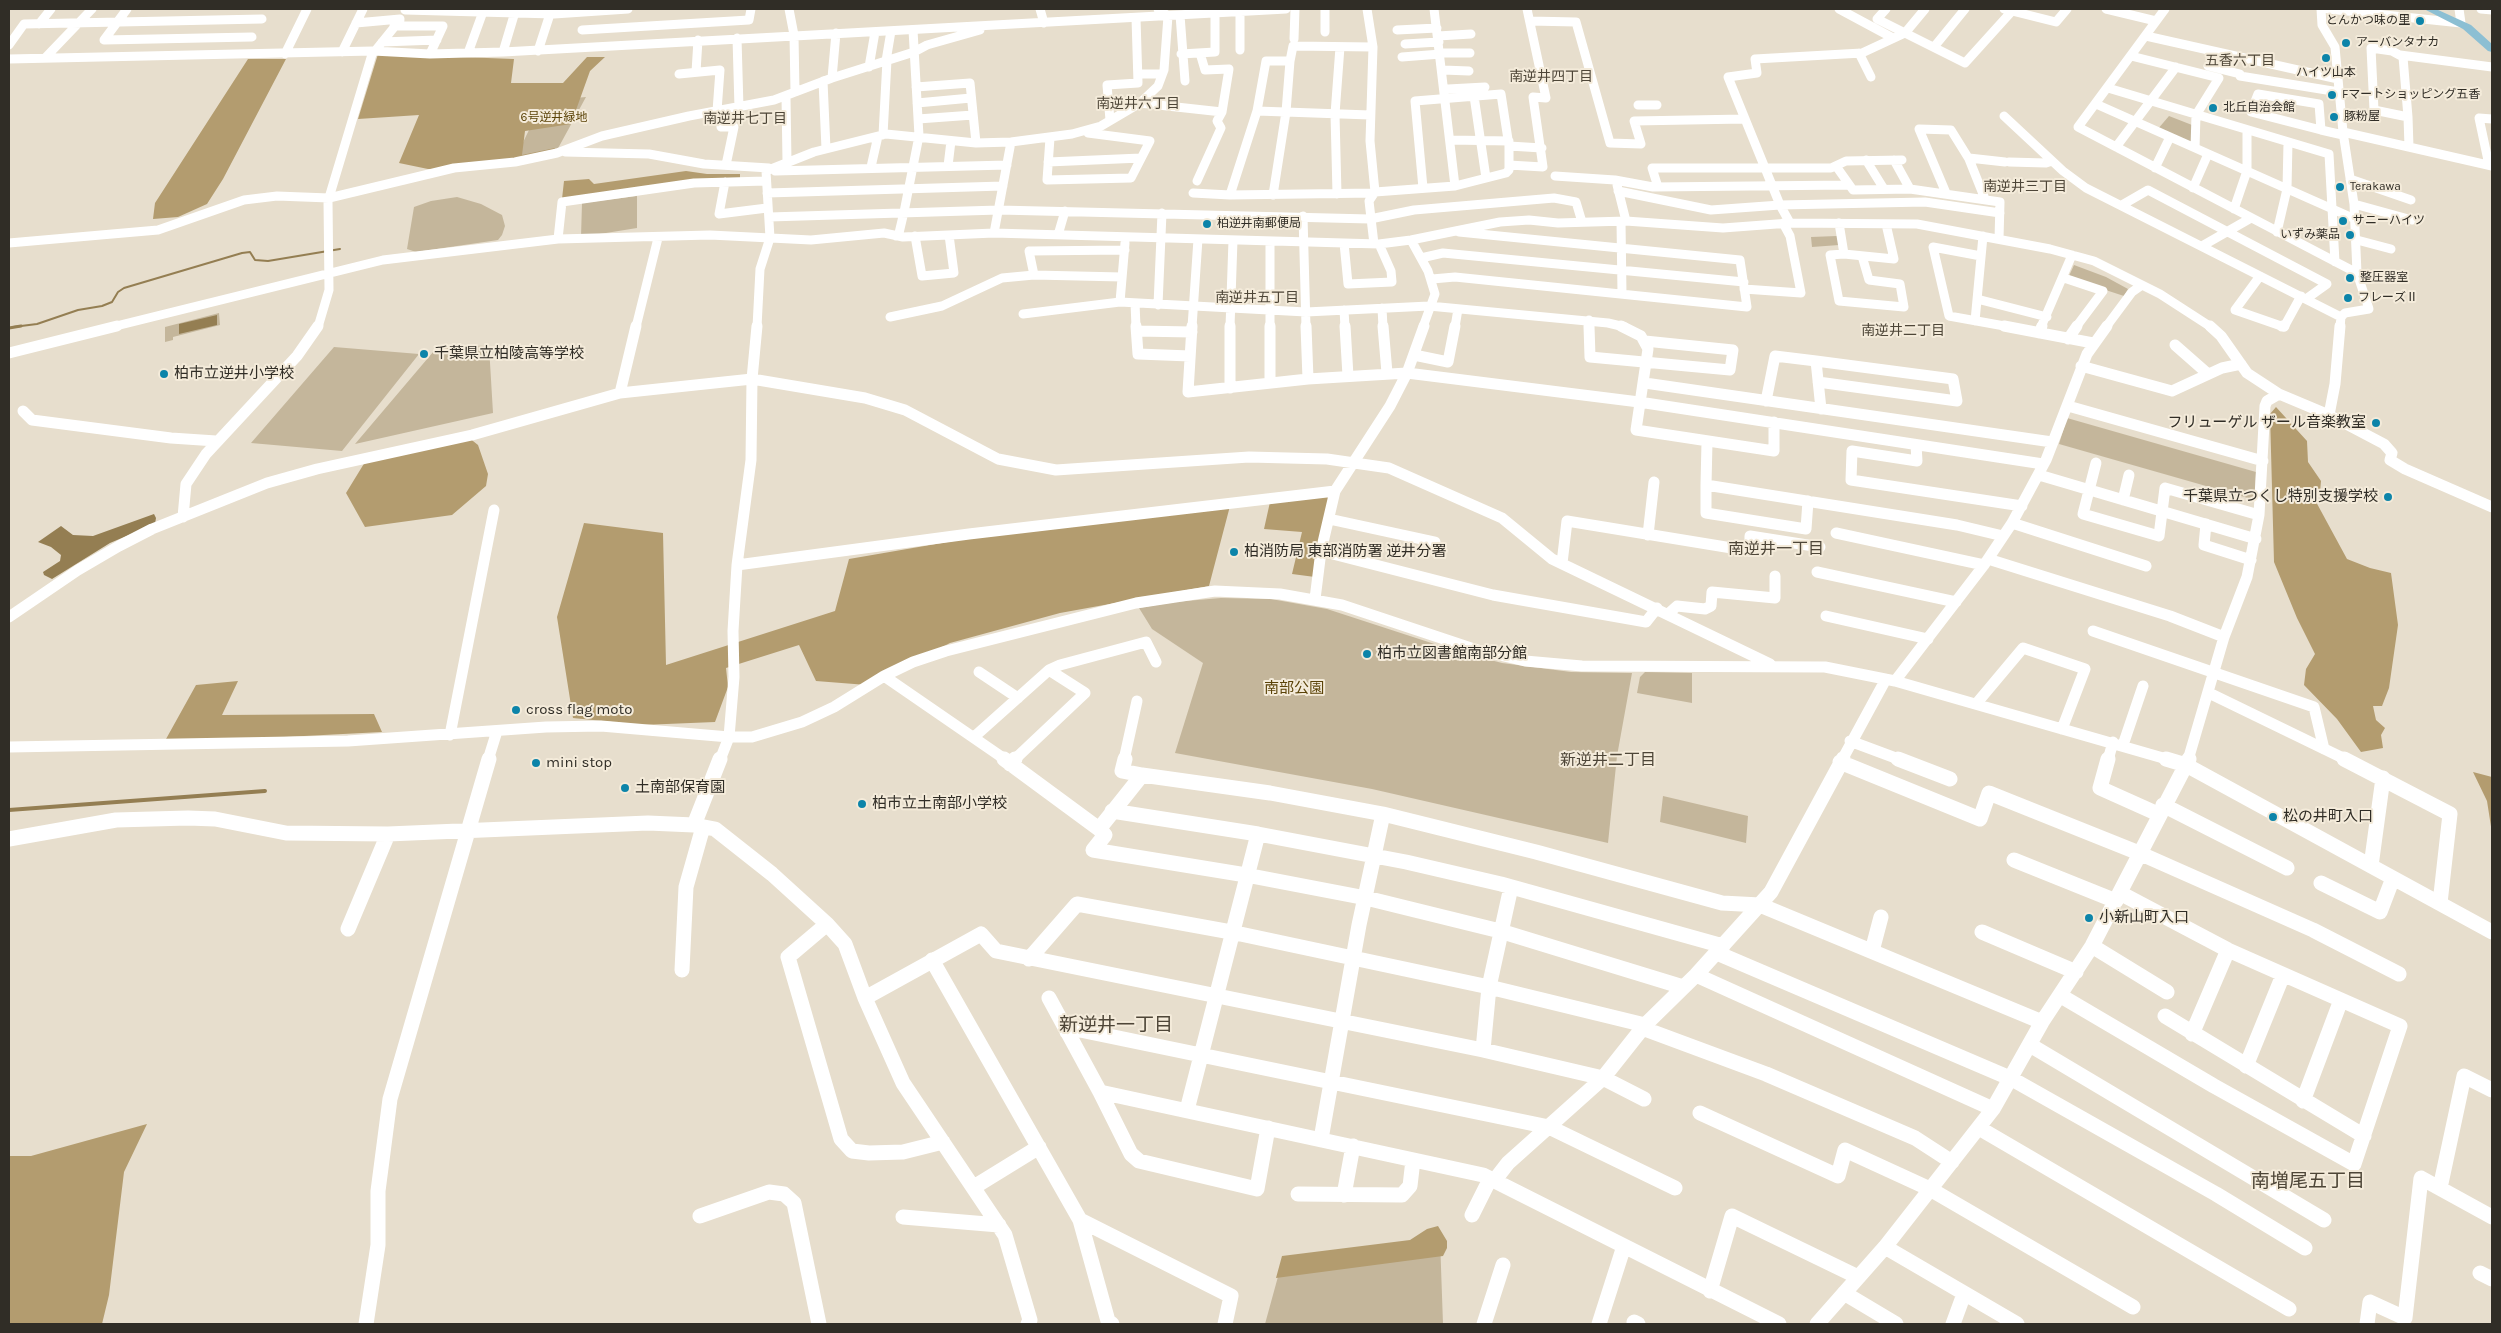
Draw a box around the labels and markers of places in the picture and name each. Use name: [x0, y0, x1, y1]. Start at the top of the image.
place label: とんかつ味の里: [2326, 14, 2410, 28]
marker: とんかつ味の里: [2414, 15, 2426, 27]
place label: アーバンタナカ: [2356, 36, 2439, 50]
marker: アーバンタナカ: [2340, 37, 2352, 49]
marker: ハイツ山本: [2320, 52, 2332, 64]
place label: ハイツ山本: [2296, 66, 2356, 80]
place label: Fマートショッピング五香: [2342, 88, 2480, 102]
marker: Fマートショッピング五香: [2326, 89, 2338, 101]
place label: 北丘自治会館: [2223, 101, 2295, 115]
marker: 北丘自治会館: [2207, 102, 2219, 114]
place label: 豚粉屋: [2344, 110, 2380, 124]
marker: 豚粉屋: [2328, 111, 2340, 123]
place label: Terakawa: [2350, 180, 2401, 194]
marker: Terakawa: [2334, 181, 2346, 193]
place label: サニーハイツ: [2353, 214, 2425, 228]
marker: サニーハイツ: [2337, 215, 2349, 227]
place label: 柏逆井南郵便局: [1217, 217, 1301, 231]
marker: 柏逆井南郵便局: [1201, 218, 1213, 230]
place label: いずみ薬品: [2280, 228, 2340, 242]
marker: いずみ薬品: [2344, 229, 2356, 241]
place label: 整圧器室: [2360, 271, 2408, 285]
marker: 整圧器室: [2344, 272, 2356, 284]
place label: フレーズⅡ: [2358, 291, 2418, 305]
marker: フレーズⅡ: [2342, 292, 2354, 304]
place label: 千葉県立柏陵高等学校: [434, 345, 584, 363]
marker: 千葉県立柏陵高等学校: [418, 348, 430, 360]
place label: 柏市立逆井小学校: [174, 365, 294, 383]
marker: 柏市立逆井小学校: [158, 368, 170, 380]
place label: フリューゲル ザール音楽教室: [2167, 414, 2366, 432]
marker: フリューゲル ザール音楽教室: [2370, 417, 2382, 429]
place label: 千葉県立つくし特別支援学校: [2183, 488, 2378, 506]
marker: 千葉県立つくし特別支援学校: [2382, 491, 2394, 503]
place label: 柏消防局 東部消防署 逆井分署: [1244, 543, 1446, 561]
marker: 柏消防局 東部消防署 逆井分署: [1228, 546, 1240, 558]
place label: 柏市立図書館南部分館: [1377, 645, 1527, 663]
marker: 柏市立図書館南部分館: [1361, 648, 1373, 660]
place label: cross flag moto: [526, 701, 632, 719]
marker: cross flag moto: [510, 704, 522, 716]
place label: mini stop: [546, 754, 612, 772]
marker: mini stop: [530, 757, 542, 769]
place label: 土南部保育園: [635, 779, 725, 797]
marker: 土南部保育園: [619, 782, 631, 794]
place label: 柏市立土南部小学校: [872, 795, 1007, 813]
marker: 柏市立土南部小学校: [856, 798, 868, 810]
place label: 松の井町入口: [2283, 808, 2373, 826]
marker: 松の井町入口: [2267, 811, 2279, 823]
place label: 小新山町入口: [2099, 909, 2189, 927]
marker: 小新山町入口: [2083, 912, 2095, 924]

